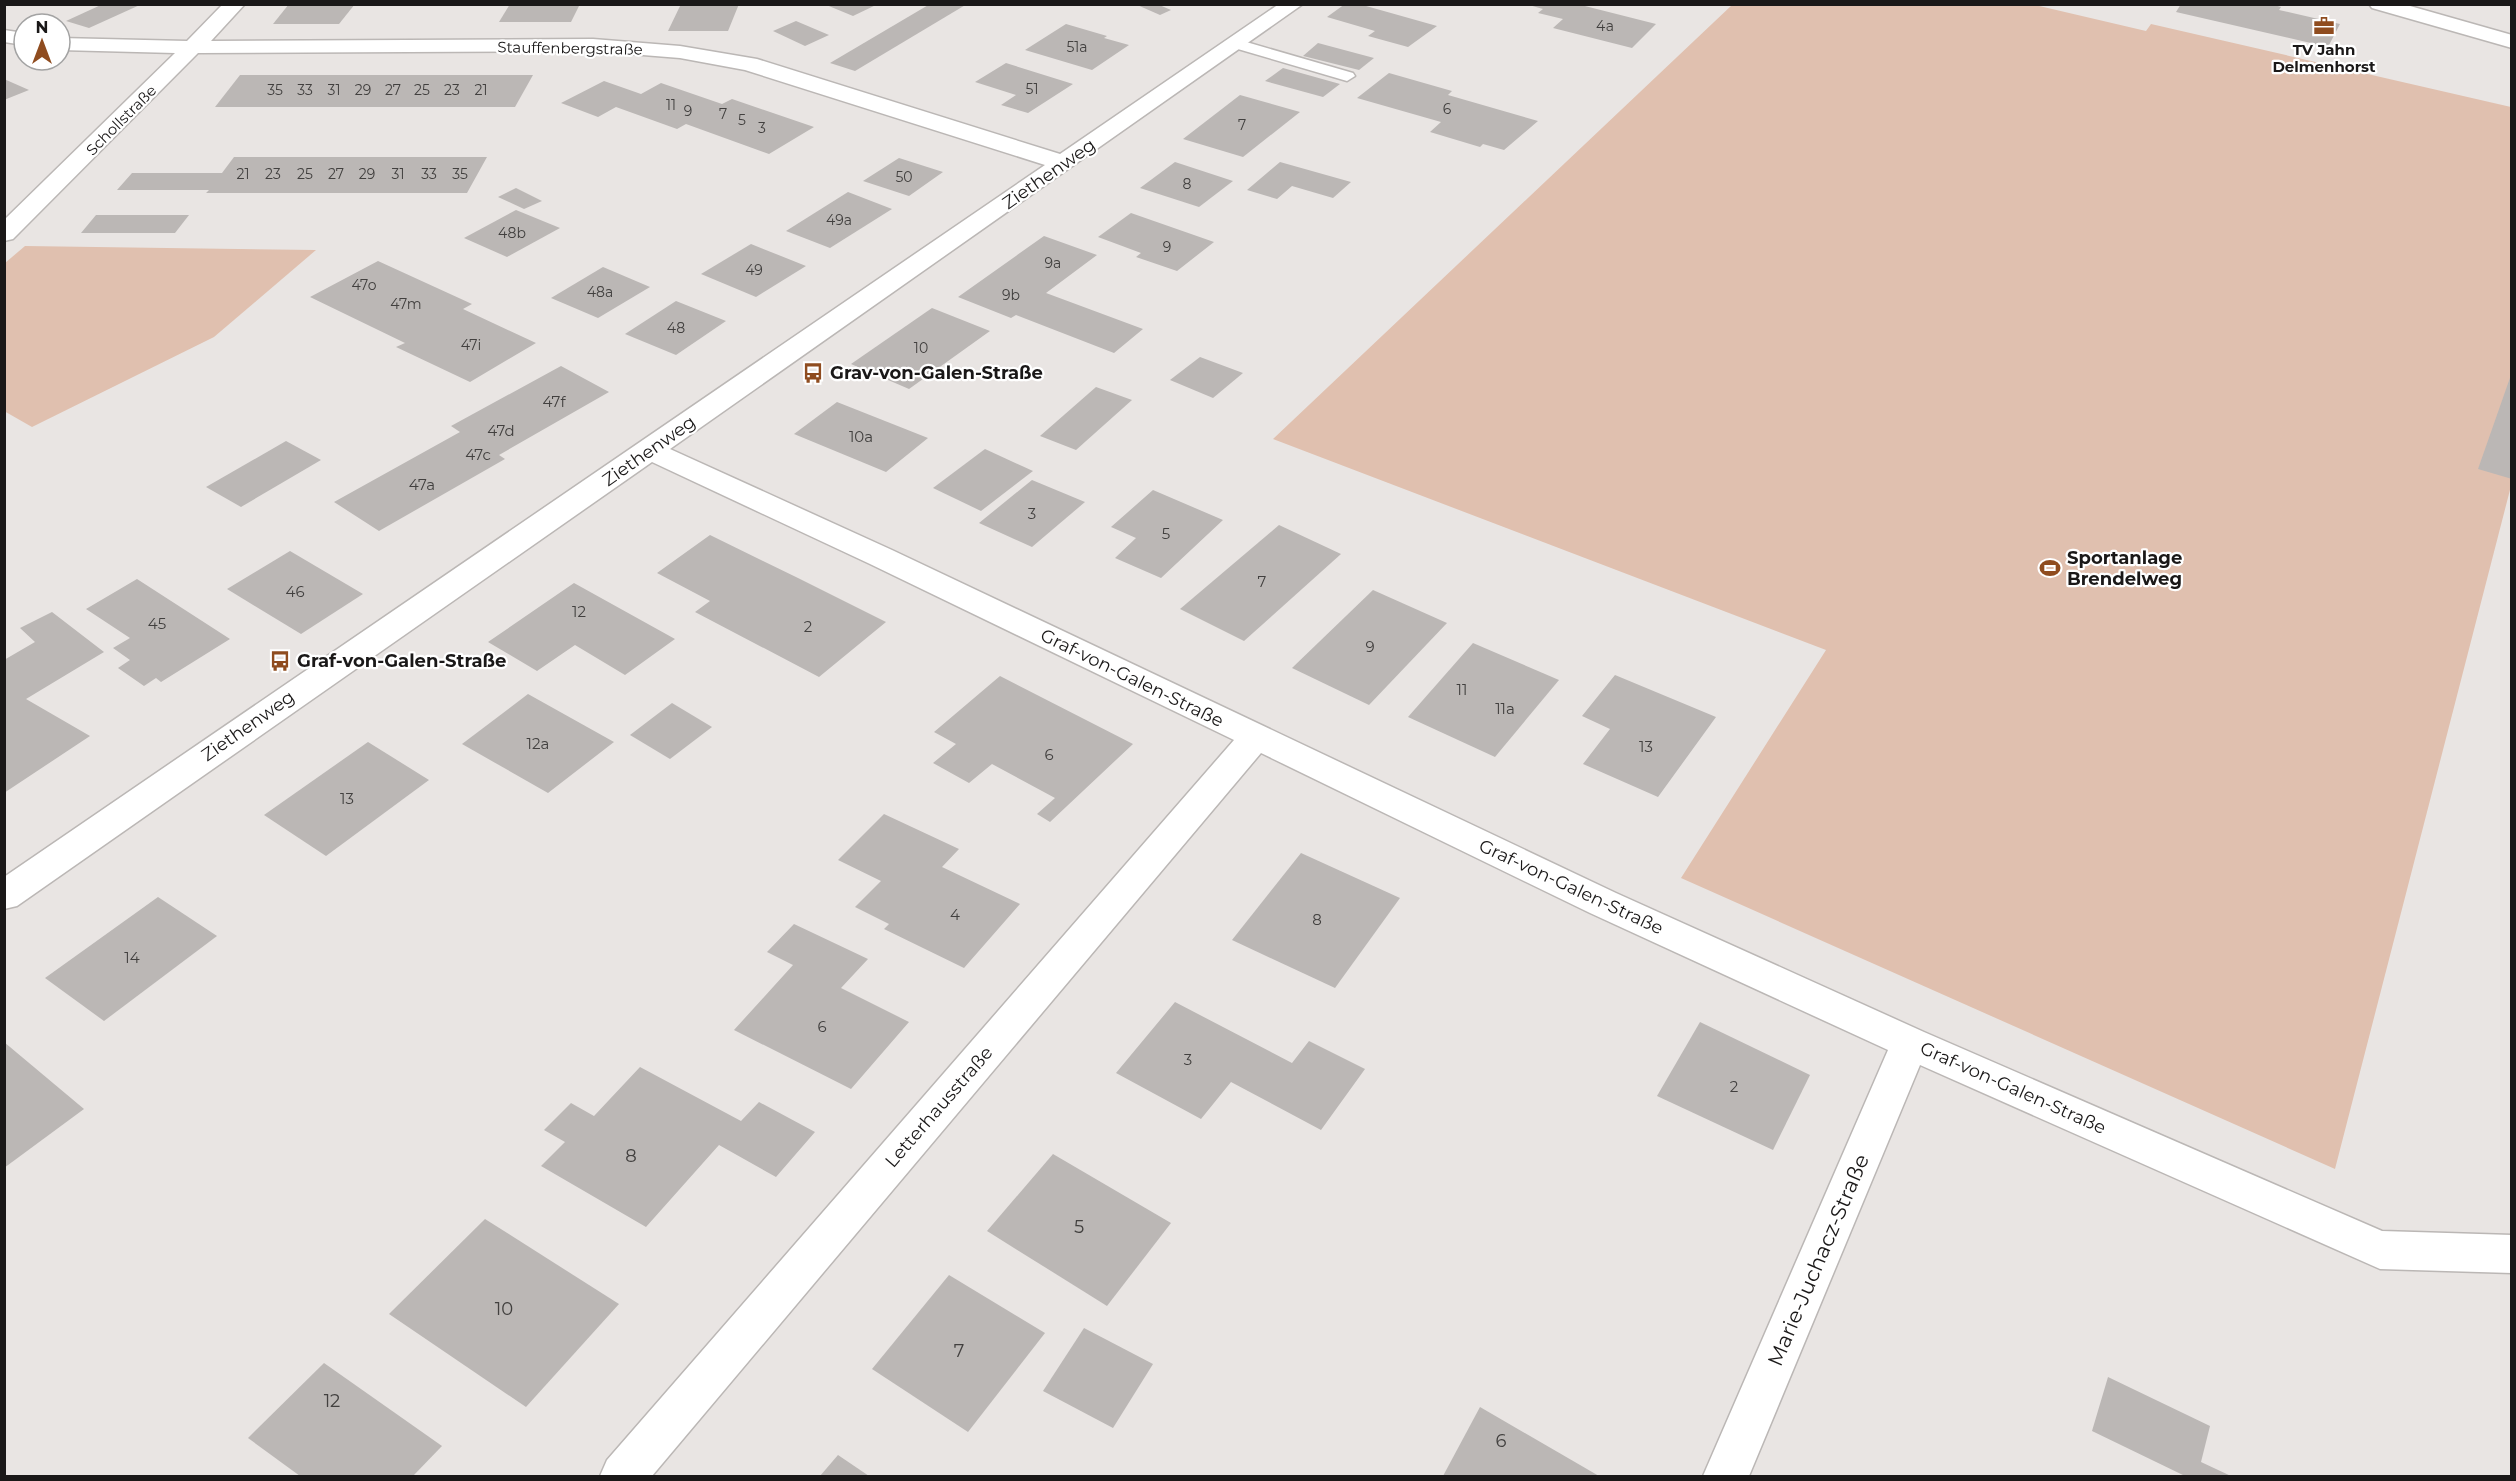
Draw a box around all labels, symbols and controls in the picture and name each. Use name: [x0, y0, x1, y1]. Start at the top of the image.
north arrow: [12, 12, 72, 72]
office icon: TV Jahn Delmenhorst: [2312, 14, 2336, 38]
house number: 4a: [1596, 17, 1614, 35]
text: N: [36, 18, 48, 37]
street label: Stauffenbergstraße: [497, 37, 643, 59]
house number: 51a: [1066, 38, 1088, 56]
place label: TV Jahn Delmenhorst: [2272, 40, 2376, 76]
house number: 51: [1026, 80, 1038, 98]
street label: Schollstraße: [82, 81, 160, 159]
house number: 35: [267, 81, 283, 99]
house number: 33: [297, 81, 313, 99]
house number: 31: [328, 81, 340, 99]
house number: 29: [355, 81, 371, 99]
house number: 27: [385, 81, 401, 99]
house number: 25: [414, 81, 430, 99]
house number: 23: [444, 81, 460, 99]
house number: 21: [474, 81, 488, 99]
house number: 11: [666, 96, 676, 114]
house number: 6: [1443, 100, 1452, 118]
house number: 9: [684, 102, 692, 120]
house number: 7: [719, 105, 727, 123]
house number: 5: [738, 111, 746, 129]
house number: 7: [1238, 116, 1246, 134]
house number: 3: [758, 119, 766, 137]
street label: Ziethenweg: [998, 134, 1100, 214]
house number: 21: [236, 165, 250, 183]
house number: 23: [265, 165, 281, 183]
house number: 25: [297, 165, 313, 183]
house number: 27: [328, 165, 344, 183]
house number: 29: [359, 165, 375, 183]
house number: 31: [392, 165, 404, 183]
house number: 33: [421, 165, 437, 183]
house number: 35: [452, 165, 468, 183]
house number: 50: [895, 168, 913, 186]
house number: 8: [1183, 175, 1192, 193]
house number: 49a: [826, 211, 852, 229]
house number: 48b: [498, 224, 526, 242]
house number: 9: [1163, 238, 1171, 256]
house number: 9a: [1045, 254, 1061, 272]
house number: 49: [745, 261, 763, 279]
house number: 47o: [352, 276, 377, 294]
house number: 48a: [587, 283, 613, 301]
house number: 9b: [1002, 286, 1020, 304]
house number: 47m: [390, 295, 422, 313]
house number: 48: [667, 319, 685, 337]
house number: 47i: [461, 336, 481, 354]
house number: 10: [914, 339, 928, 357]
bus stop icon: Grav-von-Galen-Straße: [801, 361, 825, 385]
place label: Grav-von-Galen-Straße: [830, 362, 1043, 384]
house number: 47f: [542, 392, 566, 411]
street label: Ziethenweg: [598, 411, 700, 491]
house number: 47d: [487, 421, 515, 440]
house number: 10a: [849, 427, 873, 446]
house number: 47c: [465, 445, 491, 464]
house number: 47a: [409, 475, 435, 494]
house number: 3: [1028, 504, 1036, 523]
house number: 5: [1162, 524, 1170, 543]
place label: Sportanlage Brendelweg: [2067, 547, 2182, 590]
sports icon: Sportanlage Brendelweg: [2038, 556, 2062, 580]
house number: 7: [1258, 572, 1267, 591]
house number: 46: [285, 582, 305, 601]
house number: 12: [572, 602, 586, 621]
house number: 45: [148, 614, 166, 633]
house number: 2: [804, 617, 812, 636]
street label: Graf-von-Galen-Straße: [1037, 624, 1227, 732]
house number: 9: [1365, 637, 1375, 656]
bus stop icon: Graf-von-Galen-Straße: [268, 649, 292, 673]
place label: Graf-von-Galen-Straße: [297, 650, 506, 672]
house number: 11: [1457, 680, 1467, 699]
street label: Ziethenweg: [197, 686, 299, 766]
house number: 11a: [1495, 699, 1515, 718]
house number: 12a: [527, 734, 549, 753]
house number: 13: [1639, 737, 1653, 756]
house number: 6: [1044, 745, 1054, 764]
house number: 13: [340, 789, 354, 808]
street label: Graf-von-Galen-Straße: [1475, 835, 1667, 939]
house number: 4: [950, 905, 960, 924]
house number: 8: [1312, 910, 1322, 929]
house number: 14: [124, 948, 140, 967]
house number: 6: [817, 1017, 827, 1036]
street label: Graf-von-Galen-Straße: [1917, 1037, 2109, 1139]
street label: Letterhausstraße: [880, 1042, 998, 1172]
house number: 3: [1184, 1050, 1192, 1069]
house number: 2: [1730, 1077, 1738, 1096]
house number: 8: [625, 1145, 637, 1167]
street label: Marie-Juchacz-Straße: [1762, 1150, 1874, 1370]
house number: 5: [1074, 1216, 1084, 1238]
house number: 10: [495, 1298, 513, 1320]
house number: 7: [954, 1340, 964, 1362]
house number: 12: [324, 1390, 340, 1412]
house number: 6: [1496, 1430, 1507, 1452]

